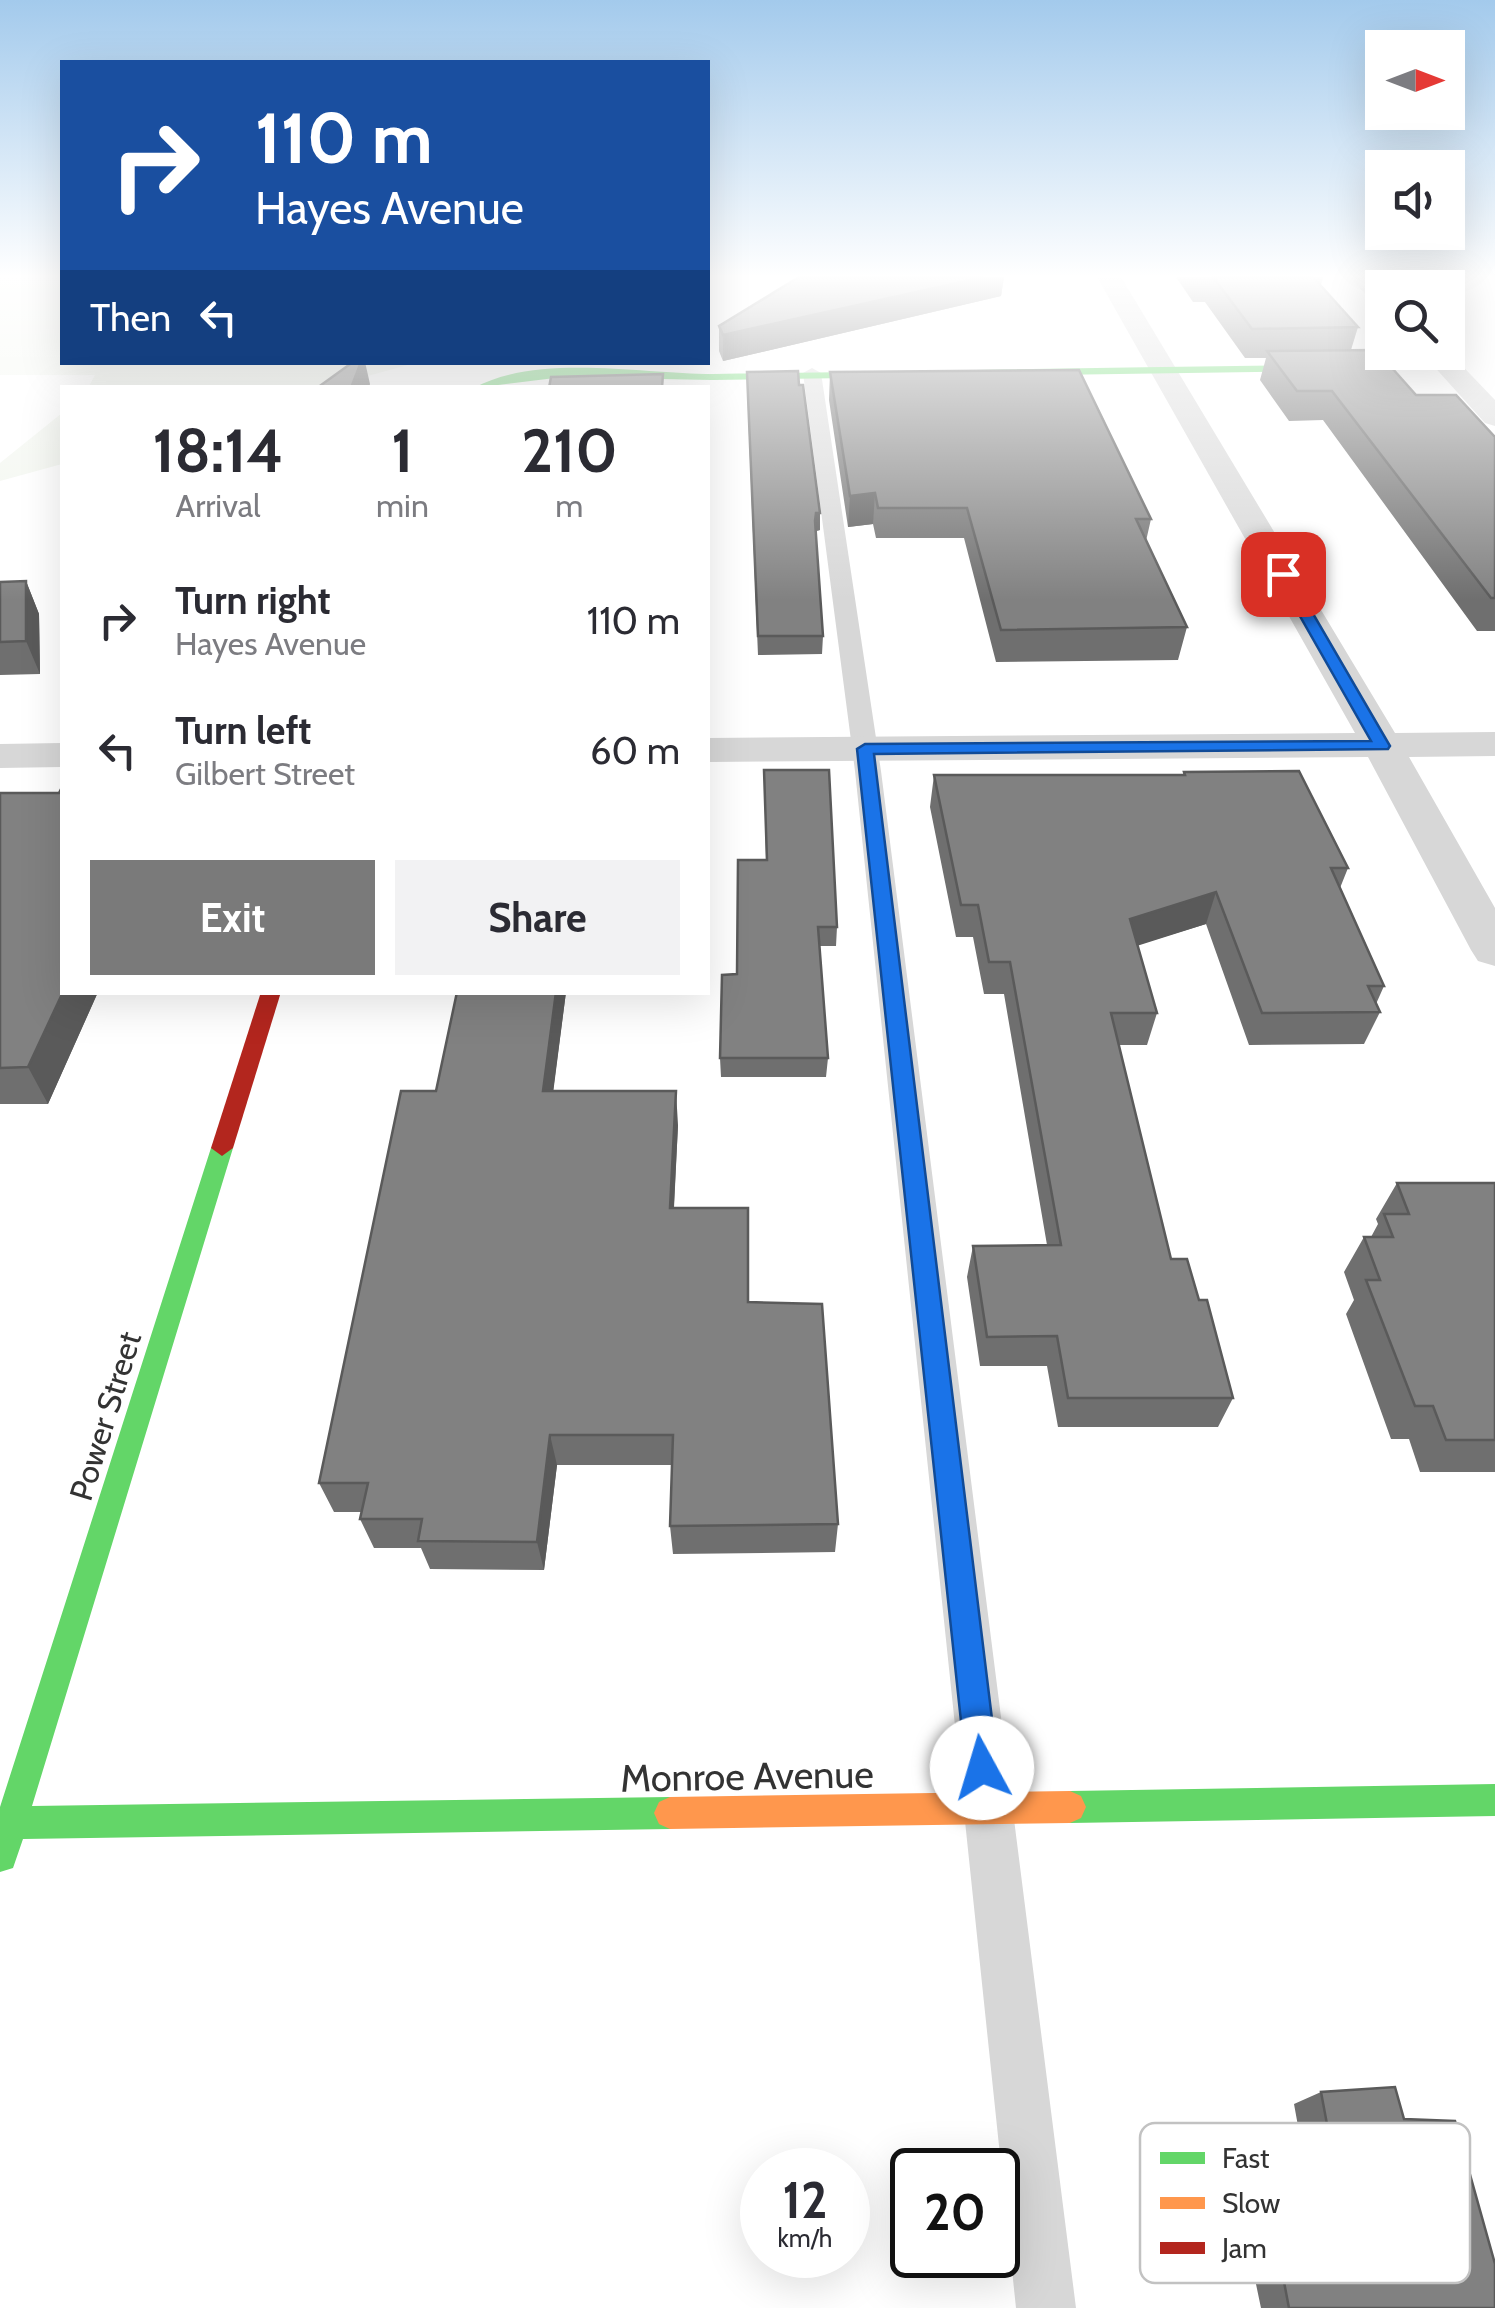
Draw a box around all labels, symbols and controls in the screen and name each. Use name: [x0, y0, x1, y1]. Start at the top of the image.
north arrow: [1365, 30, 1465, 130]
map controls: [1365, 30, 1465, 370]
text: 110 m: [255, 95, 433, 181]
icon: right: [90, 100, 220, 230]
button: sound: [1365, 150, 1465, 250]
text: Hayes Avenue: [255, 181, 524, 235]
button: search: [1365, 270, 1465, 370]
icon: left: [191, 290, 246, 345]
text: Then: [90, 294, 171, 341]
text: 18:14: [152, 414, 284, 487]
text: 1: [391, 414, 413, 487]
text: 210: [521, 414, 618, 487]
text: Arrival: [175, 486, 261, 525]
text: min: [376, 486, 429, 525]
text: m: [555, 486, 583, 525]
pin: [1241, 532, 1326, 617]
icon: arrive: [1256, 547, 1311, 602]
text: Turn right: [175, 577, 331, 624]
icon: right: [90, 593, 145, 648]
text: 110 m: [587, 597, 680, 644]
text: Hayes Avenue: [175, 624, 366, 663]
text: Turn left: [175, 707, 311, 754]
icon: left: [90, 723, 145, 778]
text: 60 m: [590, 727, 680, 774]
text: Gilbert Street: [175, 754, 355, 793]
button: Exit: [90, 860, 375, 975]
button: Share: [395, 860, 680, 975]
street label: Power Street: [61, 1327, 149, 1505]
position arrow: [930, 1716, 1034, 1820]
street label: Monroe Avenue: [620, 1750, 874, 1802]
legend: [1140, 2123, 1470, 2283]
text: Fast: [1222, 2141, 1270, 2175]
speed limit sign: 20: [890, 2148, 1020, 2278]
text: 12: [783, 2170, 827, 2231]
text: Slow: [1222, 2186, 1280, 2220]
text: km/h: [778, 2223, 832, 2253]
text: Jam: [1221, 2231, 1267, 2265]

